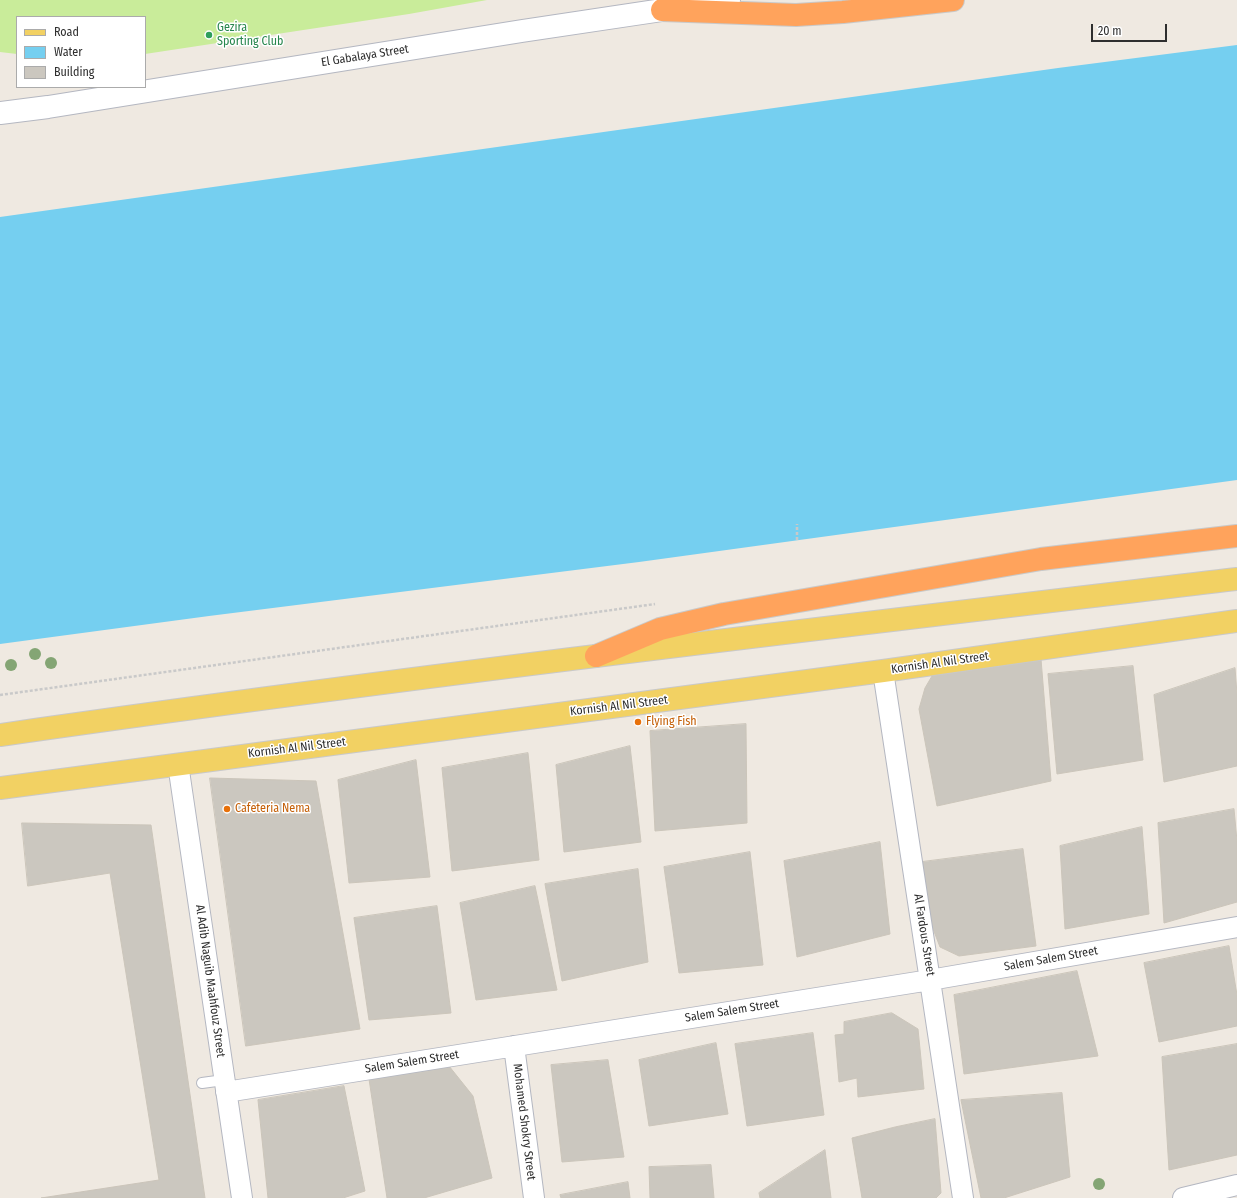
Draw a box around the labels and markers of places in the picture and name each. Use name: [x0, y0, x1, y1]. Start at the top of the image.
place label: Gezira Sporting Club: [217, 21, 283, 49]
marker: Gezira Sporting Club: [204, 30, 214, 40]
place label: Flying Fish: [646, 715, 697, 729]
marker: Flying Fish: [633, 717, 643, 727]
place label: Cafeteria Nema: [235, 802, 310, 816]
marker: Cafeteria Nema: [222, 804, 232, 814]

